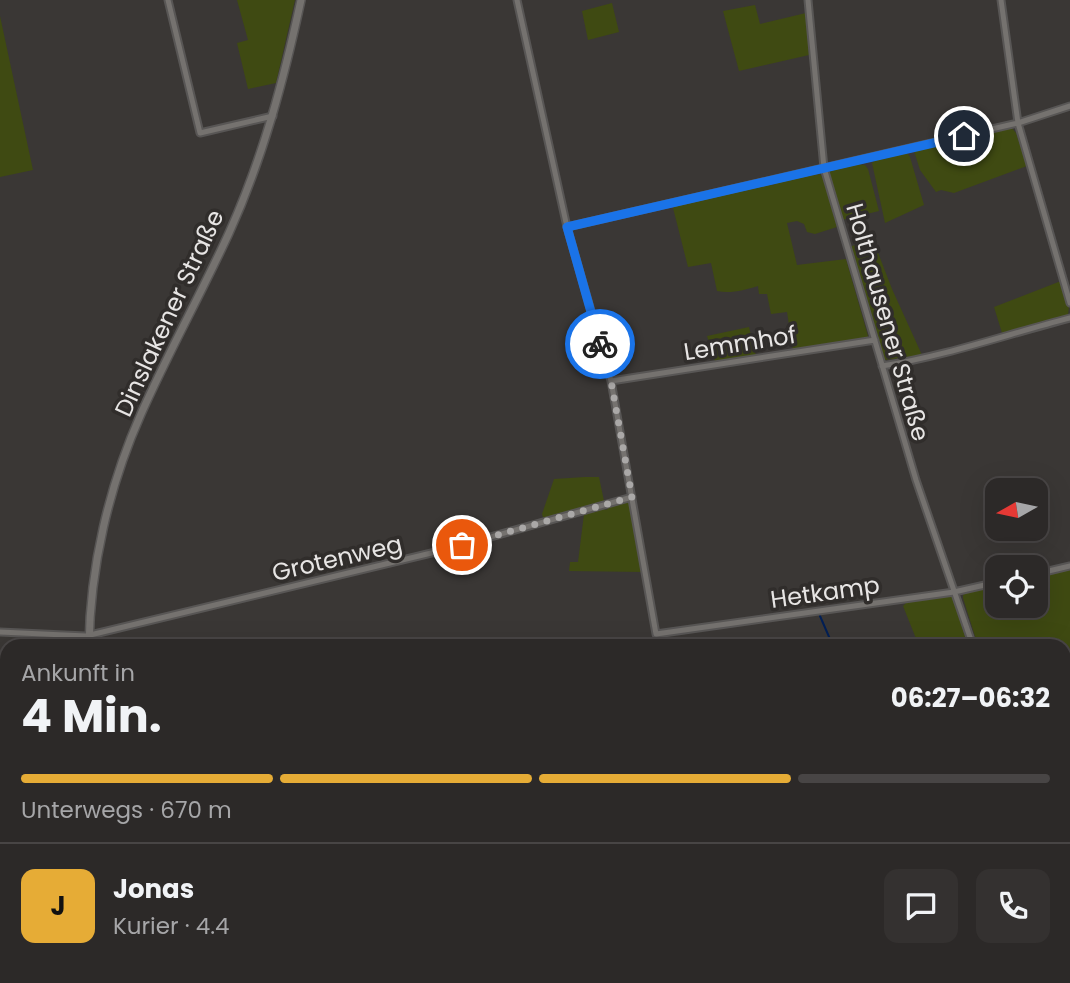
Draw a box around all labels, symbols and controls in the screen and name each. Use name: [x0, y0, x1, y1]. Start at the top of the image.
pin: [934, 106, 994, 166]
icon: home: [945, 117, 983, 155]
street label: Holthausener Straße: [838, 199, 938, 445]
street label: Dinslakener Straße: [107, 204, 231, 422]
courier: [565, 309, 635, 379]
street label: Lemmhof: [681, 318, 799, 368]
icon: bike: [581, 325, 619, 363]
north arrow: [985, 478, 1048, 541]
map controls: [985, 478, 1048, 618]
pin: [432, 515, 492, 575]
icon: bag: [443, 526, 481, 564]
street label: Grotenweg: [269, 527, 405, 589]
button: locate: [985, 555, 1048, 618]
street label: Hetkamp: [768, 568, 882, 616]
text: Ankunft in: [21, 657, 135, 689]
text: 06:27–06:32: [891, 680, 1050, 716]
text: 4 Min.: [21, 684, 162, 748]
text: Unterwegs · 670 m: [21, 794, 232, 826]
button: chat: [884, 869, 958, 943]
button: phone: [976, 869, 1050, 943]
text: Jonas: [113, 871, 194, 907]
text: J: [50, 888, 66, 924]
text: Kurier · 4.4: [113, 910, 230, 942]

